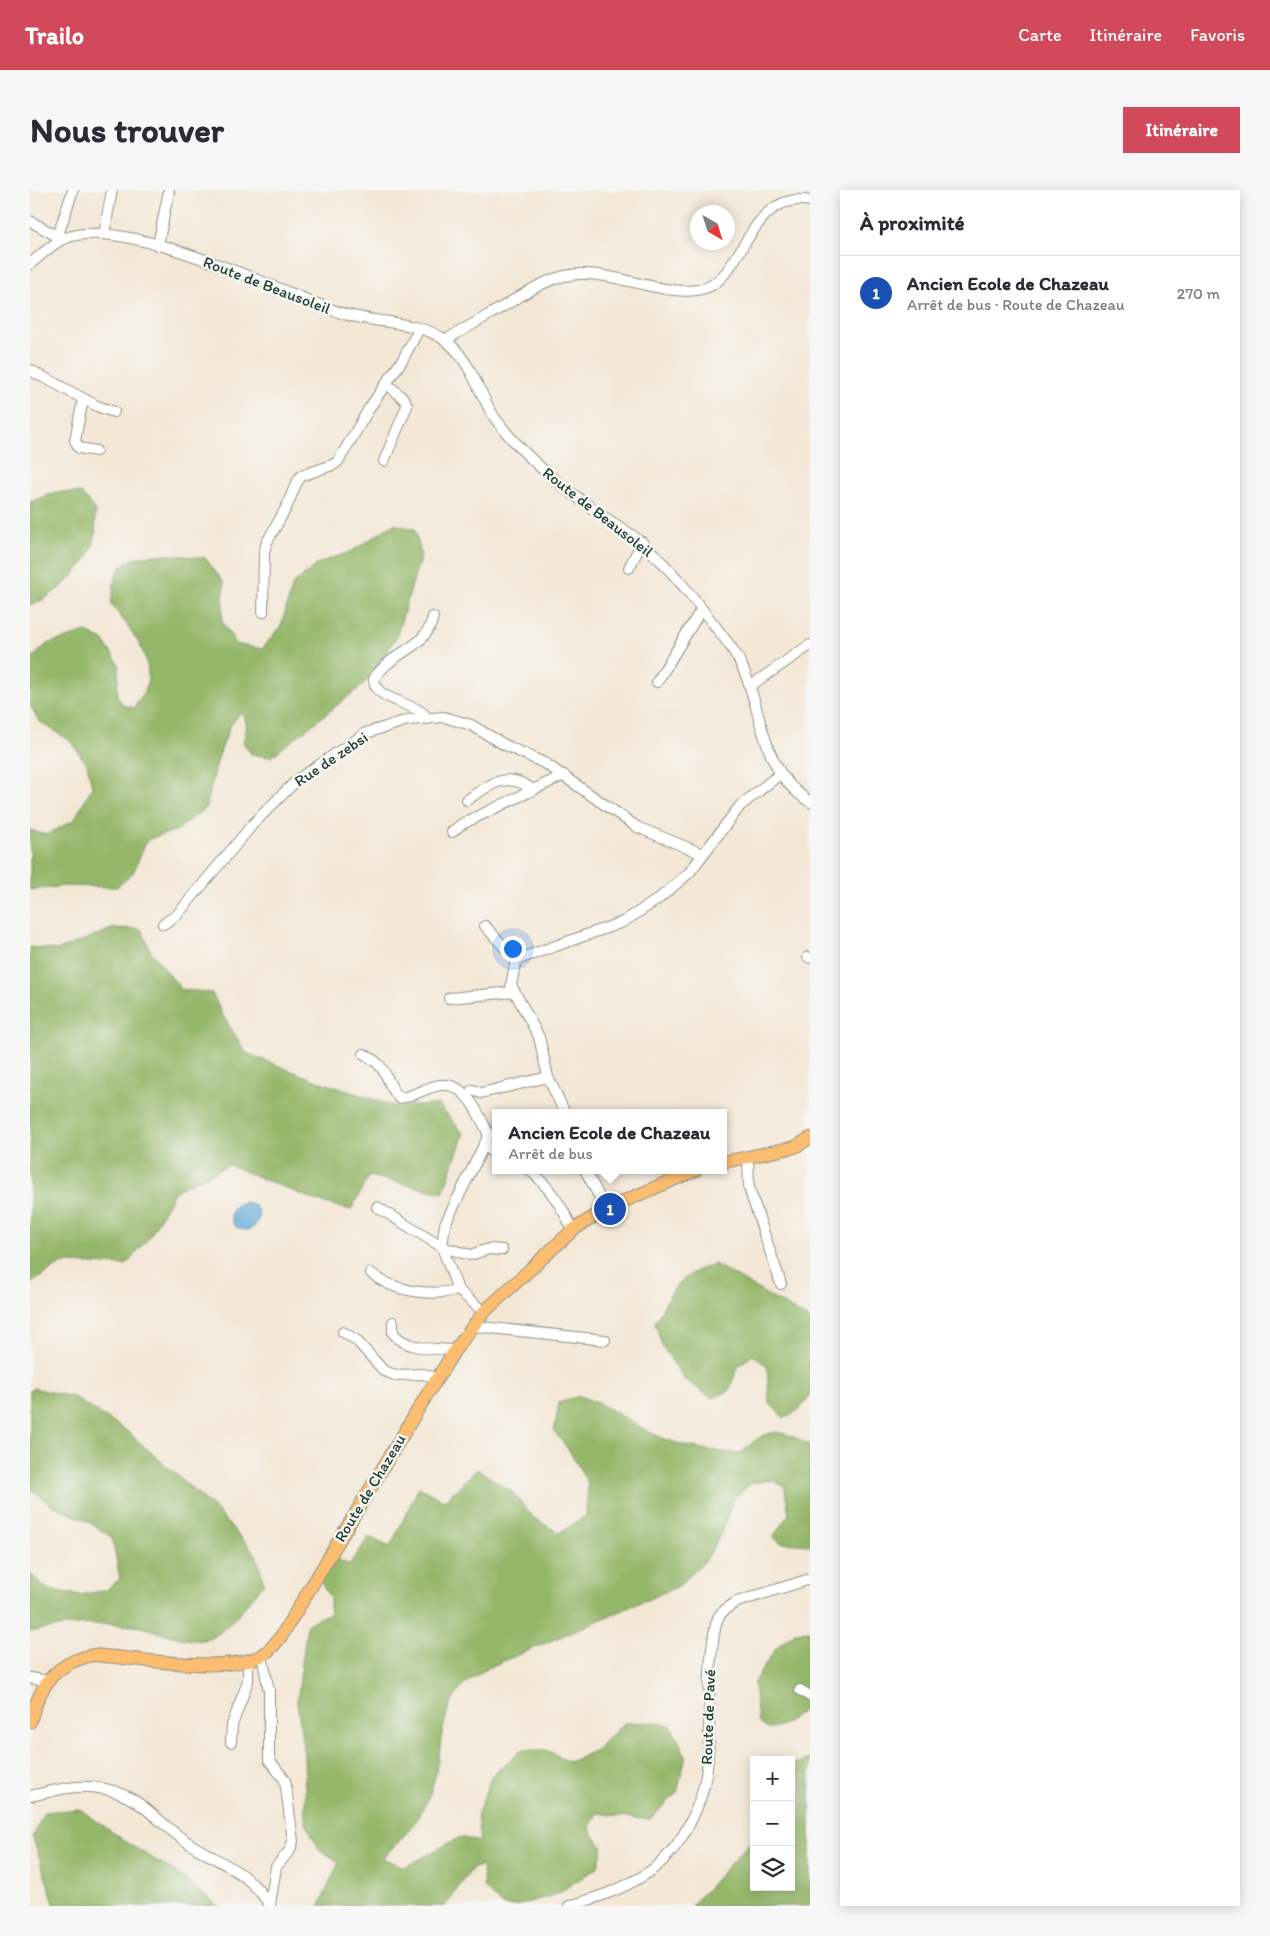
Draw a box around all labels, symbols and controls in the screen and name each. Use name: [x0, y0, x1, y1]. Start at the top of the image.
text: Trailo: [25, 21, 84, 50]
text: Carte: [1018, 24, 1062, 46]
text: Itinéraire: [1090, 24, 1162, 46]
text: Favoris: [1190, 24, 1245, 46]
button: Itinéraire: [1123, 107, 1240, 153]
text: Nous trouver: [30, 109, 224, 151]
north arrow: [690, 205, 735, 250]
text: À proximité: [860, 210, 965, 235]
street label: Route de Beausoleil: [201, 252, 334, 318]
text: Ancien Ecole de Chazeau: [907, 272, 1109, 295]
text: 1: [872, 284, 880, 303]
text: 270 m: [1177, 284, 1220, 303]
text: Arrêt de bus · Route de Chazeau: [907, 295, 1125, 314]
street label: Route de Beausoleil: [539, 463, 657, 561]
street label: Rue de zebsi: [291, 728, 371, 790]
your location: [500, 936, 526, 962]
popup: [492, 1109, 727, 1174]
text: Ancien Ecole de Chazeau: [509, 1121, 710, 1144]
text: Arrêt de bus: [509, 1144, 593, 1163]
pin: 1: [594, 1190, 626, 1228]
street label: Route de Chazeau: [330, 1430, 410, 1545]
street label: Route de Pavé: [697, 1669, 719, 1765]
map controls: [750, 1756, 795, 1891]
button: +: [750, 1756, 795, 1801]
button: −: [750, 1801, 795, 1846]
button: layers: [750, 1846, 795, 1891]

